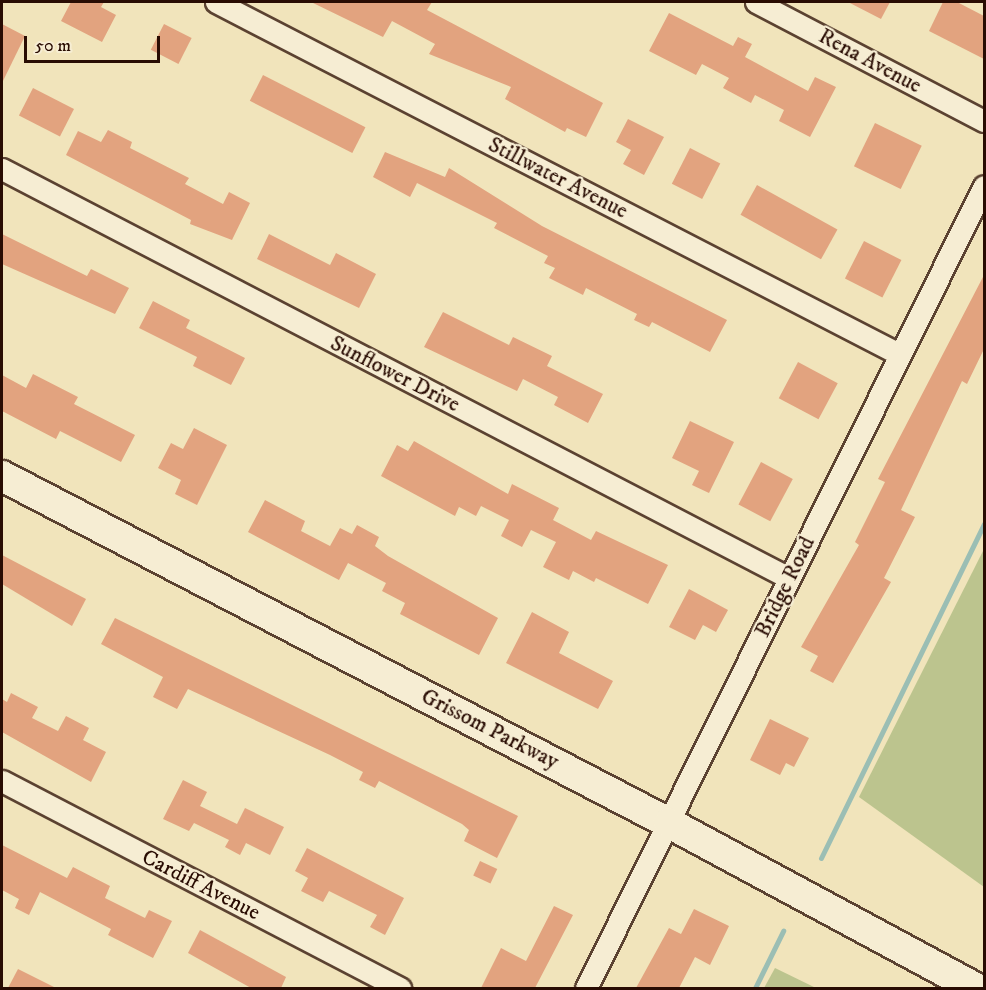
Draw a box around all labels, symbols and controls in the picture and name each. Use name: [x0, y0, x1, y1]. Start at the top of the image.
street label: Rena Avenue: [814, 23, 926, 99]
scale bar: [27, 24, 164, 62]
text: 50 m: [35, 35, 71, 57]
street label: Stillwater Avenue: [484, 131, 632, 225]
street label: Sunflower Drive: [326, 330, 464, 418]
street label: Bridge Road: [749, 532, 821, 642]
street label: Grissom Parkway: [417, 683, 563, 775]
street label: Cardiff Avenue: [137, 844, 265, 926]

